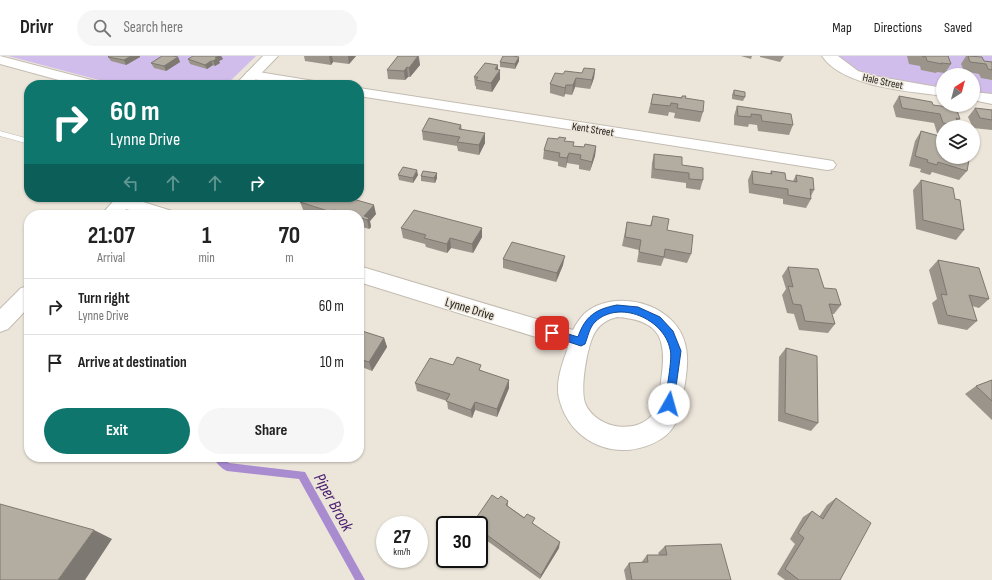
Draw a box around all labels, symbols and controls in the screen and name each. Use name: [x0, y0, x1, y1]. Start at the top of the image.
search box: [77, 10, 357, 46]
text: Drivr: [20, 16, 53, 39]
icon: search: [91, 17, 113, 39]
text: Search here: [123, 18, 183, 37]
text: Map: [832, 19, 852, 36]
text: Directions: [874, 19, 922, 36]
text: Saved: [944, 19, 972, 36]
north arrow: [936, 68, 980, 112]
map controls: [936, 68, 980, 164]
street label: Hale Street: [861, 71, 905, 92]
text: 60 m: [110, 95, 159, 128]
icon: right: [44, 96, 96, 148]
street label: Kent Street: [571, 120, 615, 139]
button: layers: [936, 120, 980, 164]
text: Lynne Drive: [110, 129, 180, 150]
icon: left: [120, 172, 142, 194]
icon: ahead: [162, 172, 184, 194]
icon: ahead: [204, 172, 226, 194]
icon: right: [246, 172, 268, 194]
text: 21:07: [88, 221, 135, 250]
text: 1: [202, 221, 211, 250]
text: 70: [279, 221, 300, 250]
text: Arrival: [97, 250, 125, 266]
text: min: [199, 250, 215, 266]
text: m: [285, 250, 294, 266]
text: Turn right: [78, 289, 130, 308]
street label: Lynne Drive: [443, 294, 496, 324]
icon: right: [44, 296, 66, 318]
text: 60 m: [319, 297, 344, 316]
text: Lynne Drive: [78, 308, 129, 324]
pin: [535, 316, 569, 350]
icon: arrive: [541, 322, 563, 344]
icon: arrive: [44, 352, 66, 374]
text: Arrive at destination: [78, 353, 187, 372]
text: 10 m: [320, 353, 344, 372]
position arrow: [648, 383, 690, 425]
button: Exit: [44, 408, 190, 454]
button: Share: [198, 408, 344, 454]
water label: Piper Brook: [309, 470, 357, 536]
speed limit sign: 30: [436, 516, 488, 568]
text: 27: [393, 525, 411, 549]
text: km/h: [393, 546, 411, 558]

